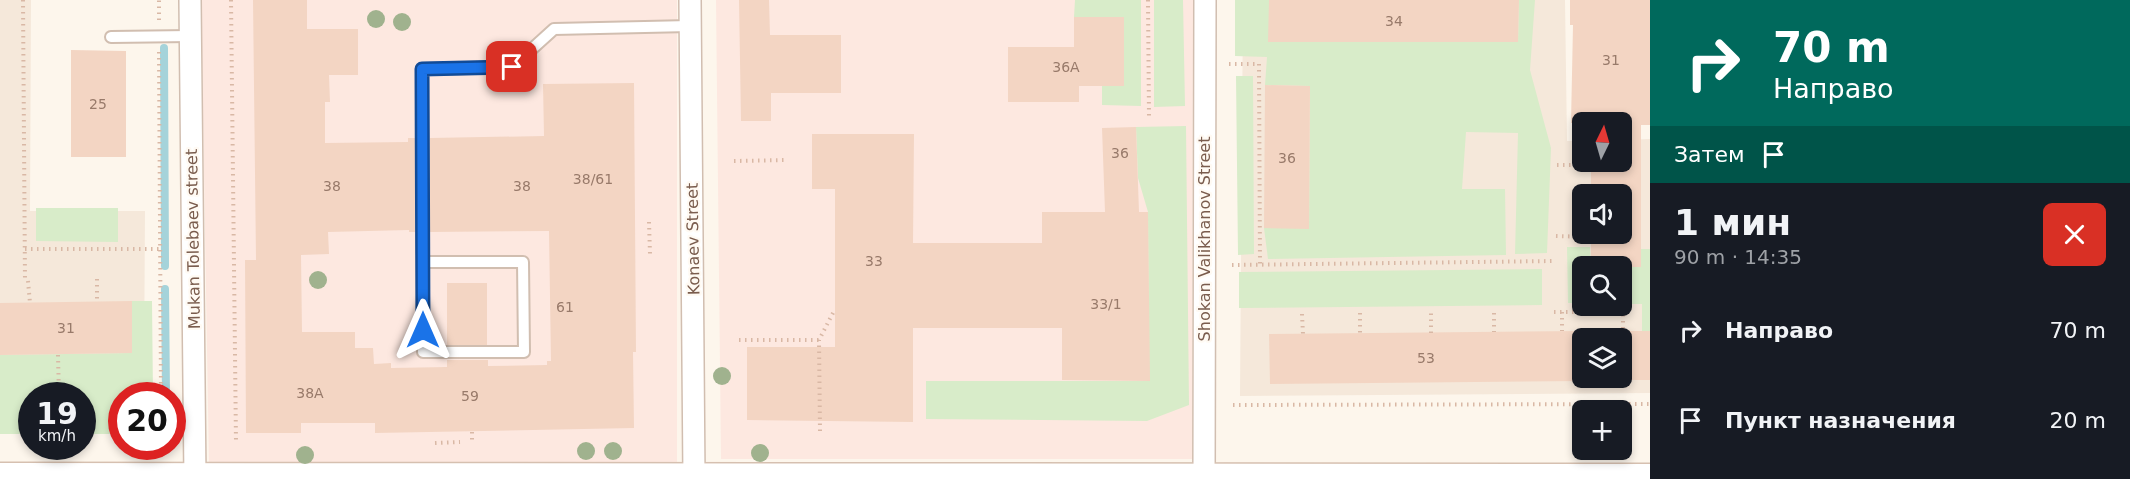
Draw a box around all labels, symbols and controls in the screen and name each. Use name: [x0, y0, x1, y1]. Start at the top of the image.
house number: 34: [1385, 13, 1403, 29]
text: 70 m: [1773, 23, 1890, 72]
icon: right: [1674, 24, 1752, 102]
pin: [486, 41, 537, 92]
icon: arrive: [495, 50, 528, 83]
house number: 31: [1602, 52, 1620, 68]
house number: 36А: [1052, 59, 1080, 75]
text: Направо: [1773, 73, 1894, 104]
house number: 25: [89, 96, 107, 112]
north arrow: [1572, 112, 1632, 172]
map controls: [1572, 112, 1632, 460]
street label: Shokan Valikhanov Street: [1195, 137, 1214, 341]
icon: arrive: [1757, 138, 1790, 171]
text: Затем: [1674, 142, 1745, 167]
house number: 36: [1111, 145, 1129, 161]
street label: Mukan Tolebaev street: [182, 149, 204, 329]
house number: 36: [1278, 150, 1296, 166]
house number: 38/61: [573, 171, 613, 187]
house number: 38: [323, 178, 341, 194]
house number: 38: [513, 178, 531, 194]
street label: Konaev Street: [683, 183, 703, 295]
button: sound: [1572, 184, 1632, 244]
text: 1 мин: [1674, 202, 1791, 243]
button: close: [2043, 203, 2106, 266]
text: 90 m · 14:35: [1674, 245, 1802, 269]
house number: 33: [865, 253, 883, 269]
button: search: [1572, 256, 1632, 316]
house number: 33/1: [1090, 296, 1122, 312]
position arrow: [391, 298, 455, 362]
house number: 61: [556, 299, 574, 315]
icon: right: [1674, 314, 1707, 347]
text: Направо: [1725, 318, 1833, 343]
text: 70 m: [2050, 318, 2106, 343]
house number: 31: [57, 320, 75, 336]
button: layers: [1572, 328, 1632, 388]
house number: 53: [1417, 350, 1435, 366]
speed limit sign: 20: [108, 382, 186, 460]
house number: 38А: [296, 385, 324, 401]
house number: 59: [461, 388, 479, 404]
text: 19: [36, 396, 78, 431]
button: +: [1572, 400, 1632, 460]
icon: arrive: [1674, 404, 1707, 437]
text: Пункт назначения: [1725, 408, 1956, 433]
text: 20 m: [2050, 408, 2106, 433]
text: km/h: [38, 427, 76, 445]

